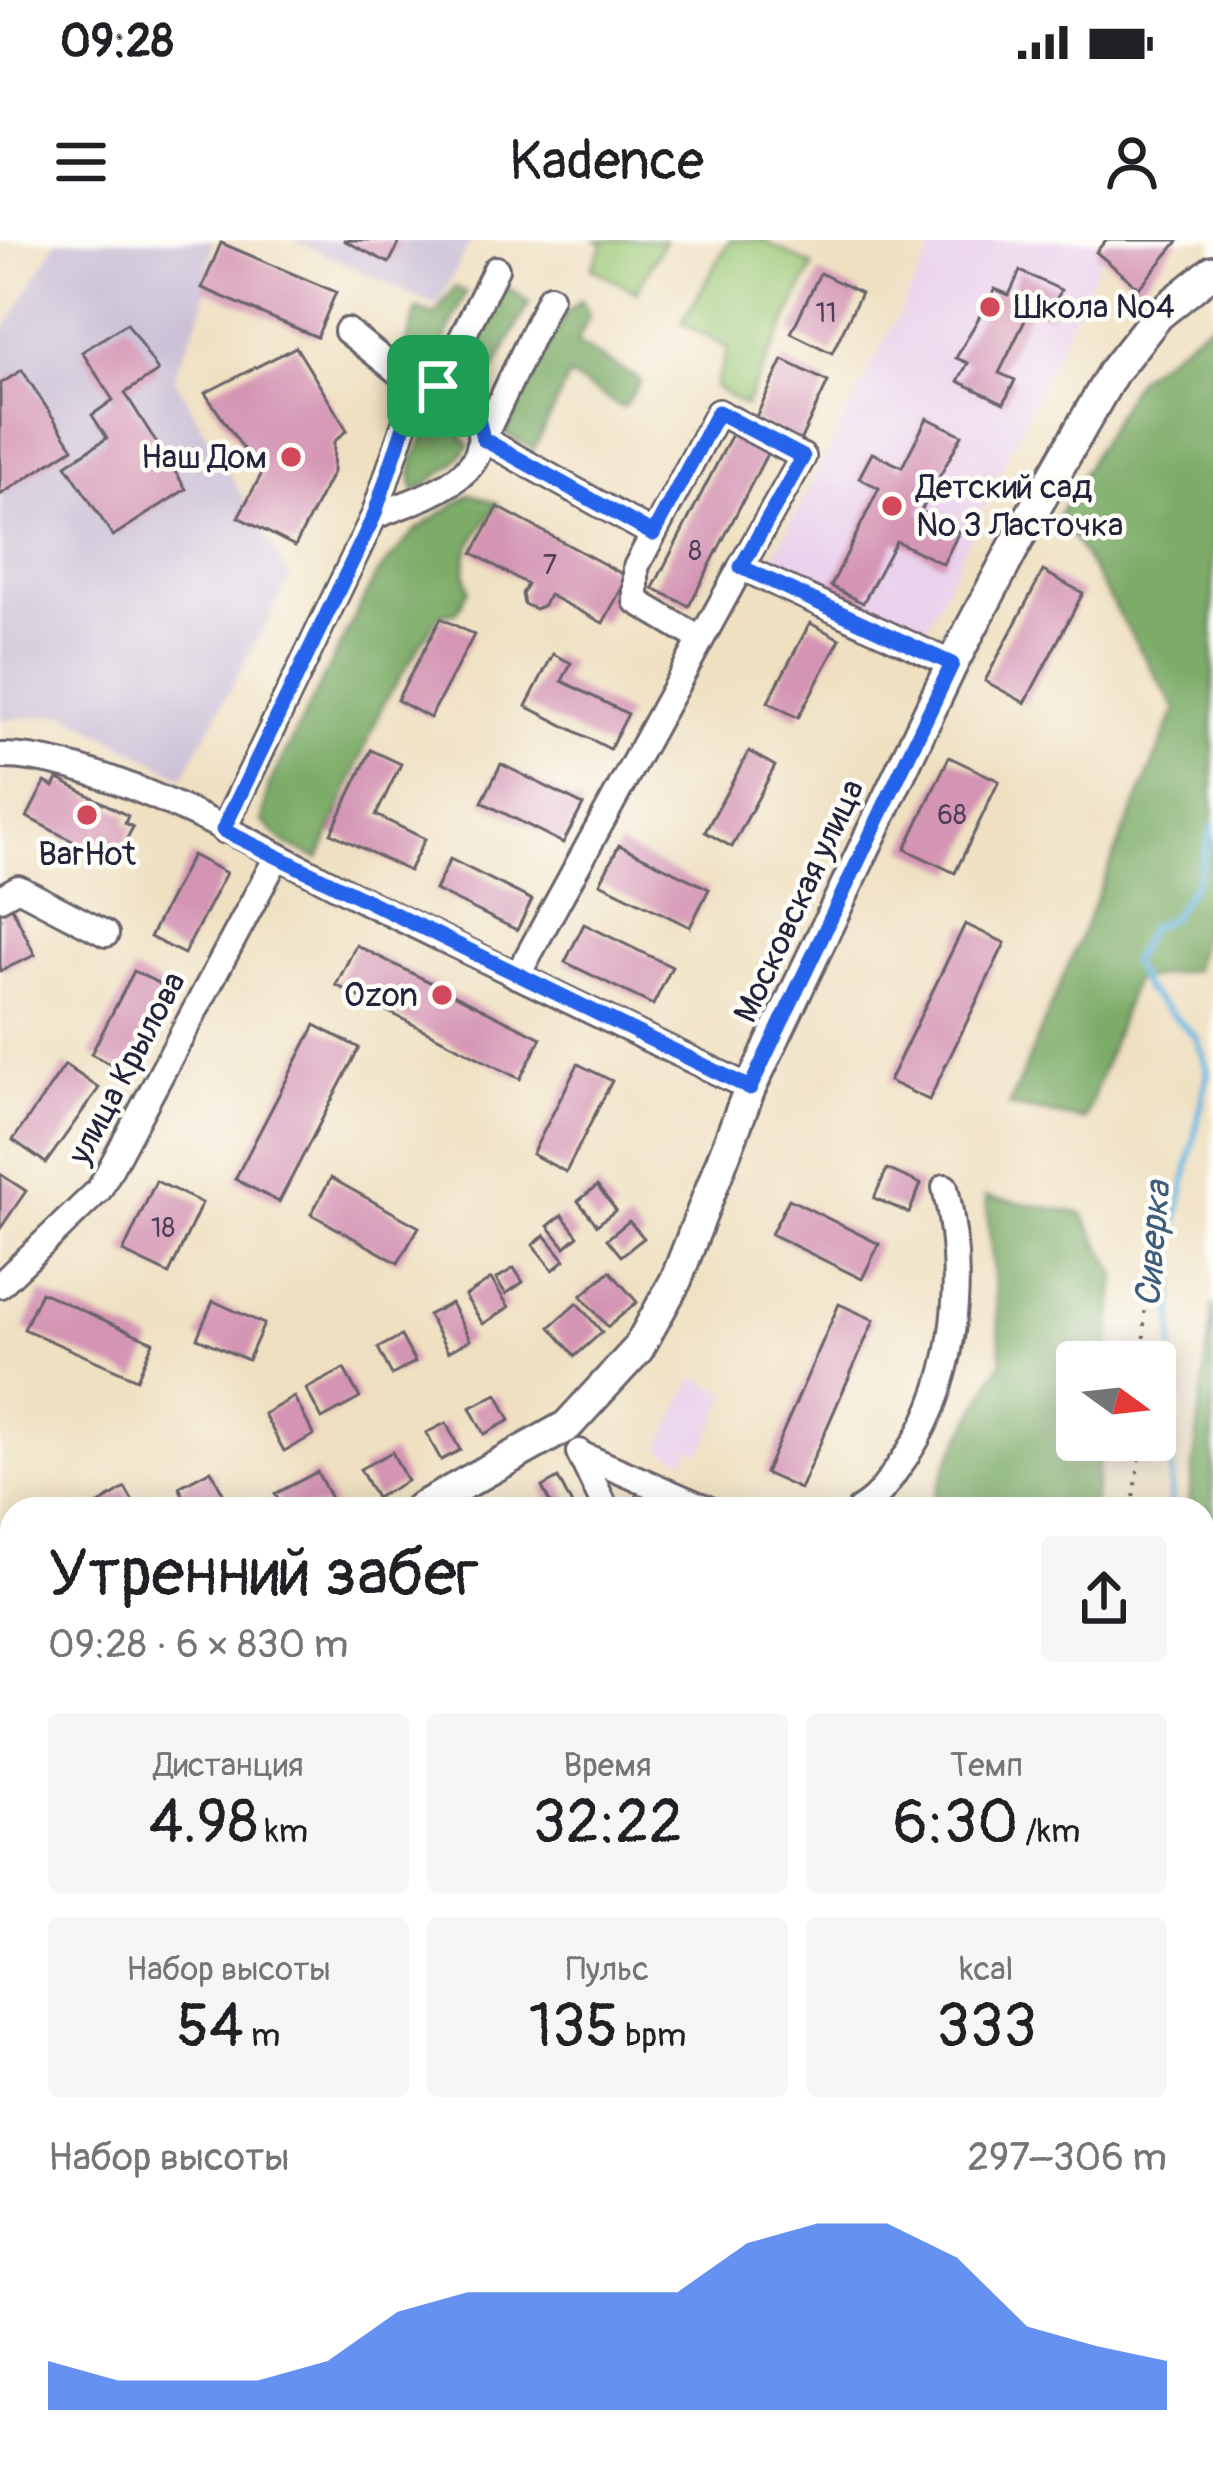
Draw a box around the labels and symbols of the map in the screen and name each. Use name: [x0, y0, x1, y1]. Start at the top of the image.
place label: Школа №4: [1014, 287, 1175, 328]
marker: Школа №4: [977, 294, 1003, 320]
house number: 11: [815, 297, 837, 330]
pin: [387, 335, 489, 437]
place label: Наш Дом: [141, 437, 267, 478]
marker: Наш Дом: [278, 444, 304, 470]
place label: Детский сад № 3 Ласточка: [915, 467, 1123, 546]
marker: Детский сад № 3 Ласточка: [879, 493, 905, 519]
house number: 8: [688, 535, 702, 568]
house number: 7: [543, 549, 557, 582]
street label: Московская улица: [725, 773, 873, 1029]
house number: 68: [937, 799, 967, 832]
marker: BarHot: [74, 802, 100, 828]
place label: BarHot: [38, 834, 137, 875]
street label: улица Крылова: [59, 965, 195, 1172]
place label: Ozon: [344, 975, 418, 1016]
marker: Ozon: [429, 982, 455, 1008]
water label: Сиверка: [1125, 1177, 1181, 1309]
house number: 18: [151, 1212, 175, 1245]
north arrow: [1056, 1341, 1176, 1461]

